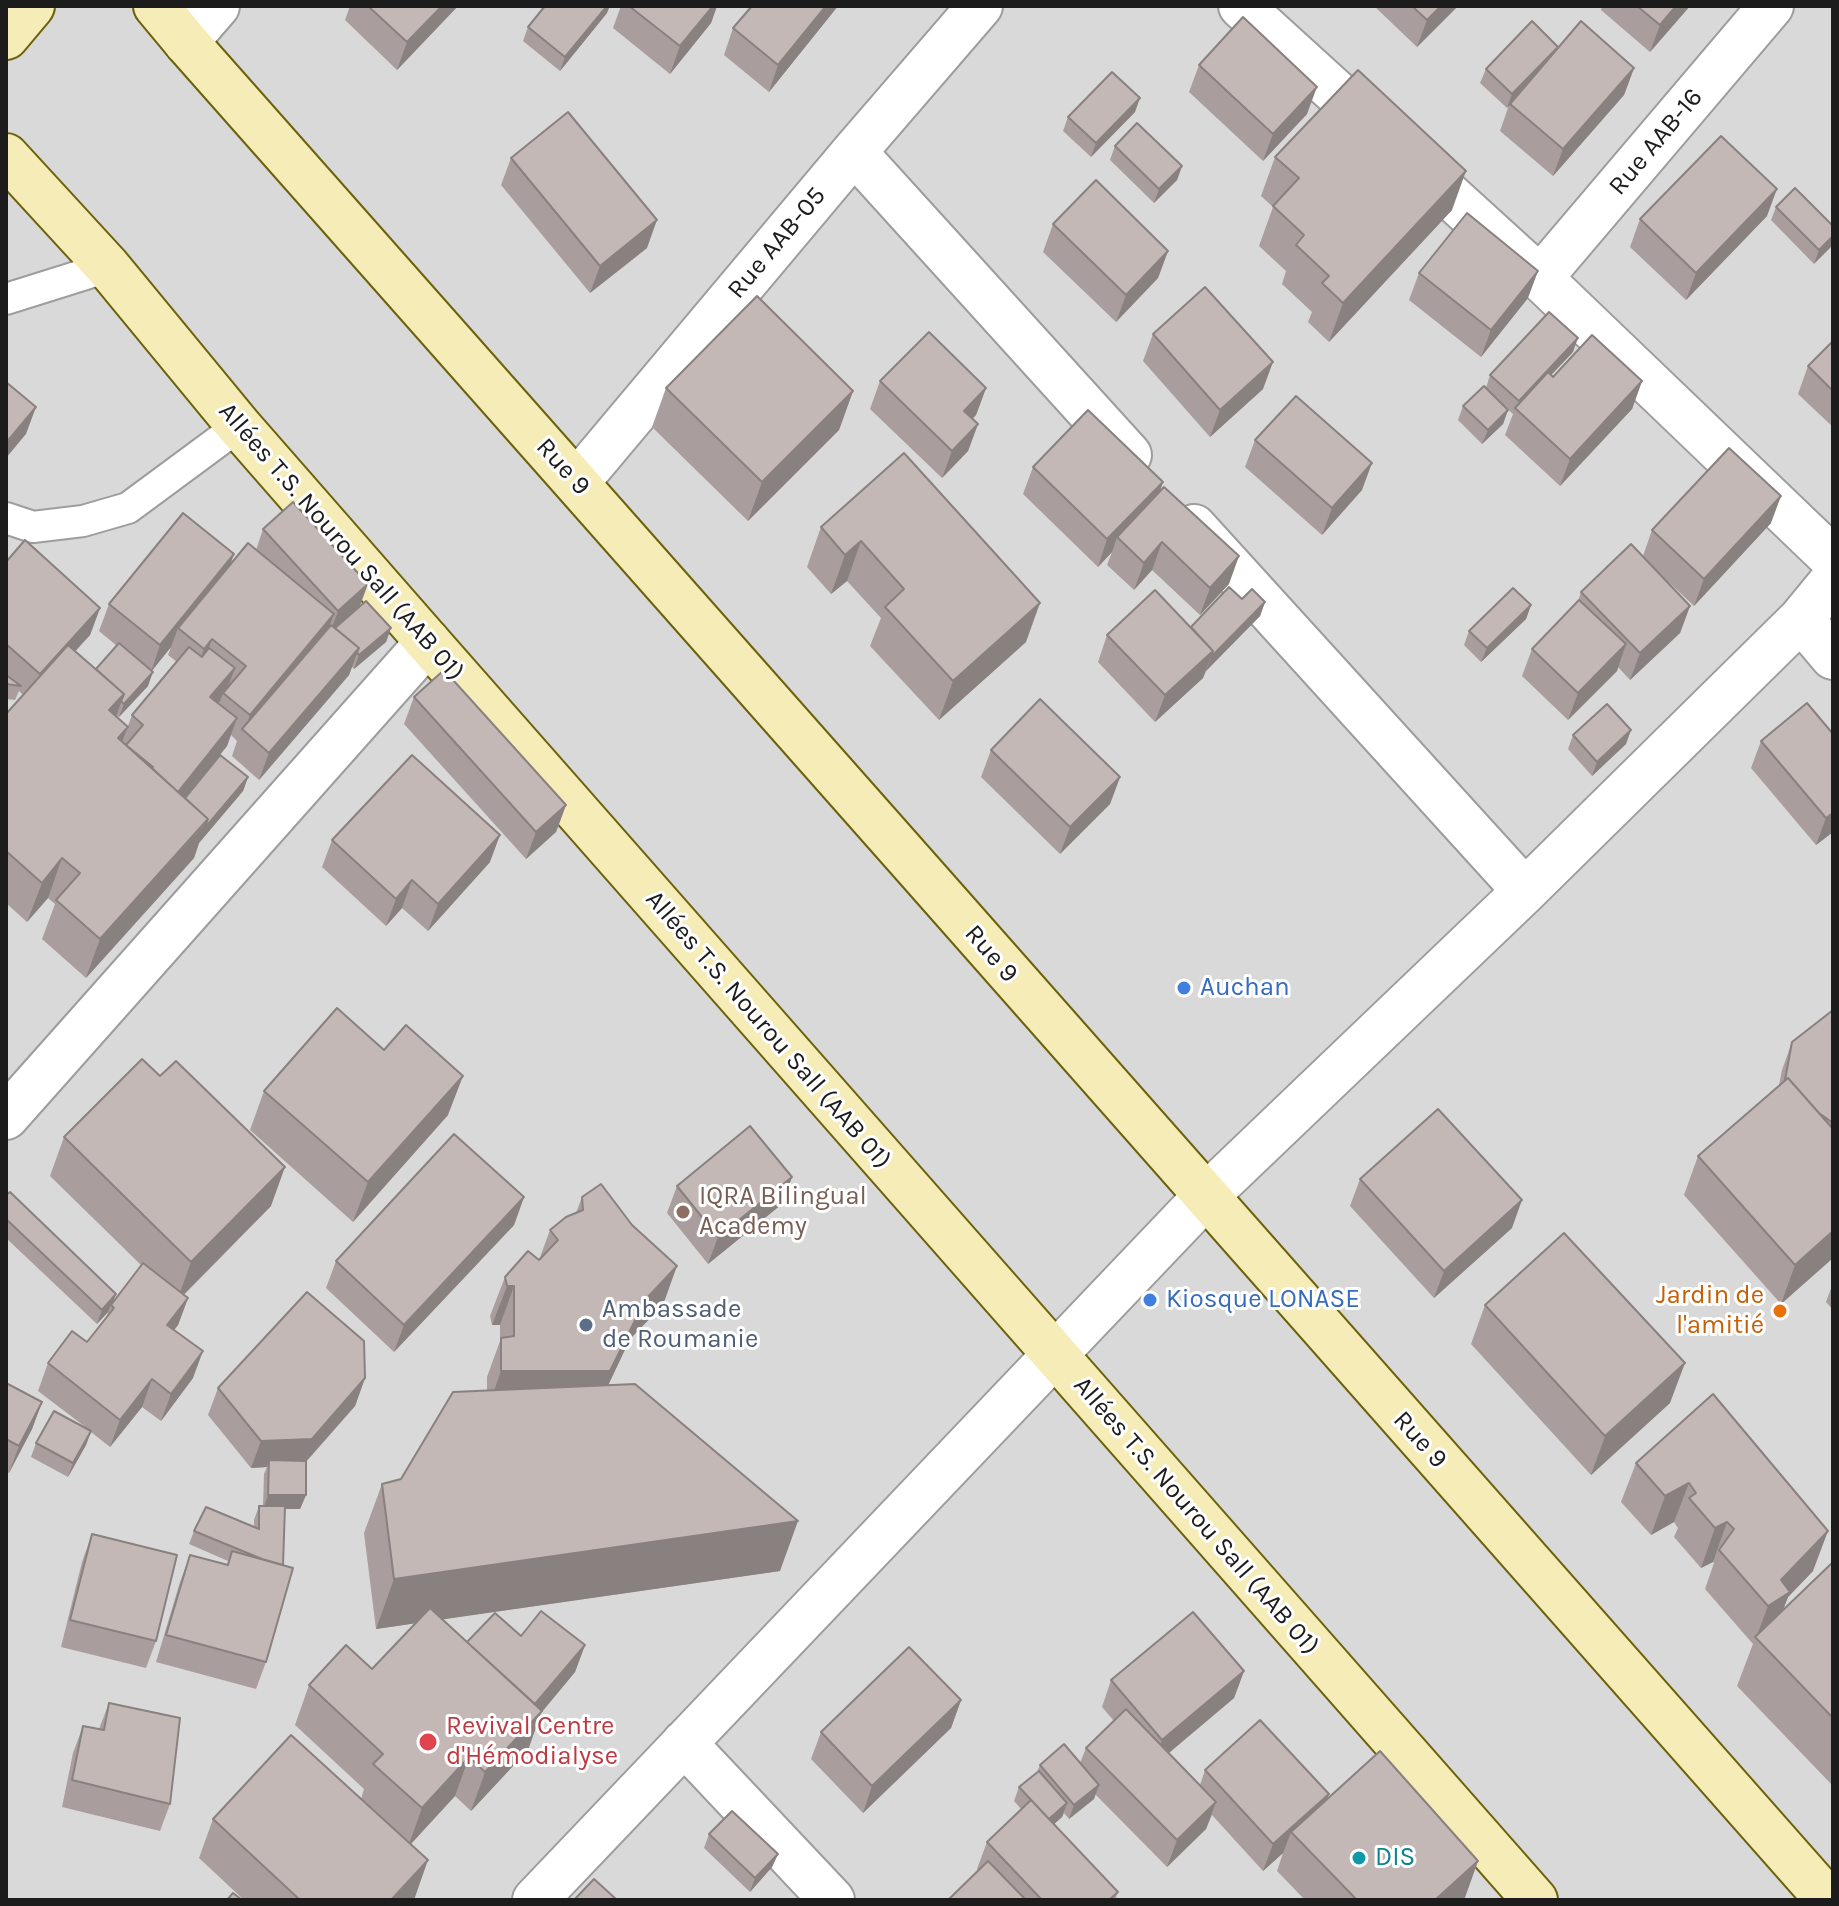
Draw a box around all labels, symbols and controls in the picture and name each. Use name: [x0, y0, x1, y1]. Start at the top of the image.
street label: Rue AAB-16: [1602, 82, 1710, 202]
street label: Rue AAB-05: [721, 181, 833, 305]
street label: Allées T.S. Nourou Sall (AAB 01): [211, 396, 471, 688]
street label: Rue 9: [529, 432, 597, 502]
street label: Allées T.S. Nourou Sall (AAB 01): [638, 884, 898, 1176]
street label: Rue 9: [957, 919, 1025, 989]
place label: Auchan: [1200, 972, 1290, 1004]
marker: Auchan: [1175, 979, 1193, 997]
place label: IQRA Bilingual Academy: [699, 1181, 867, 1242]
marker: IQRA Bilingual Academy: [674, 1203, 692, 1221]
place label: Jardin de l'amitié: [1656, 1280, 1764, 1342]
place label: Kiosque LONASE: [1166, 1284, 1360, 1316]
marker: Kiosque LONASE: [1141, 1291, 1159, 1309]
place label: Ambassade de Roumanie: [602, 1294, 758, 1356]
marker: Jardin de l'amitié: [1771, 1302, 1789, 1320]
marker: Ambassade de Roumanie: [577, 1316, 595, 1334]
street label: Allées T.S. Nourou Sall (AAB 01): [1066, 1370, 1326, 1662]
street label: Rue 9: [1386, 1405, 1454, 1475]
place label: Revival Centre d'Hémodialyse: [446, 1711, 618, 1772]
marker: Revival Centre d'Hémodialyse: [417, 1731, 439, 1753]
place label: DIS: [1375, 1842, 1415, 1874]
marker: DIS: [1350, 1849, 1368, 1867]

